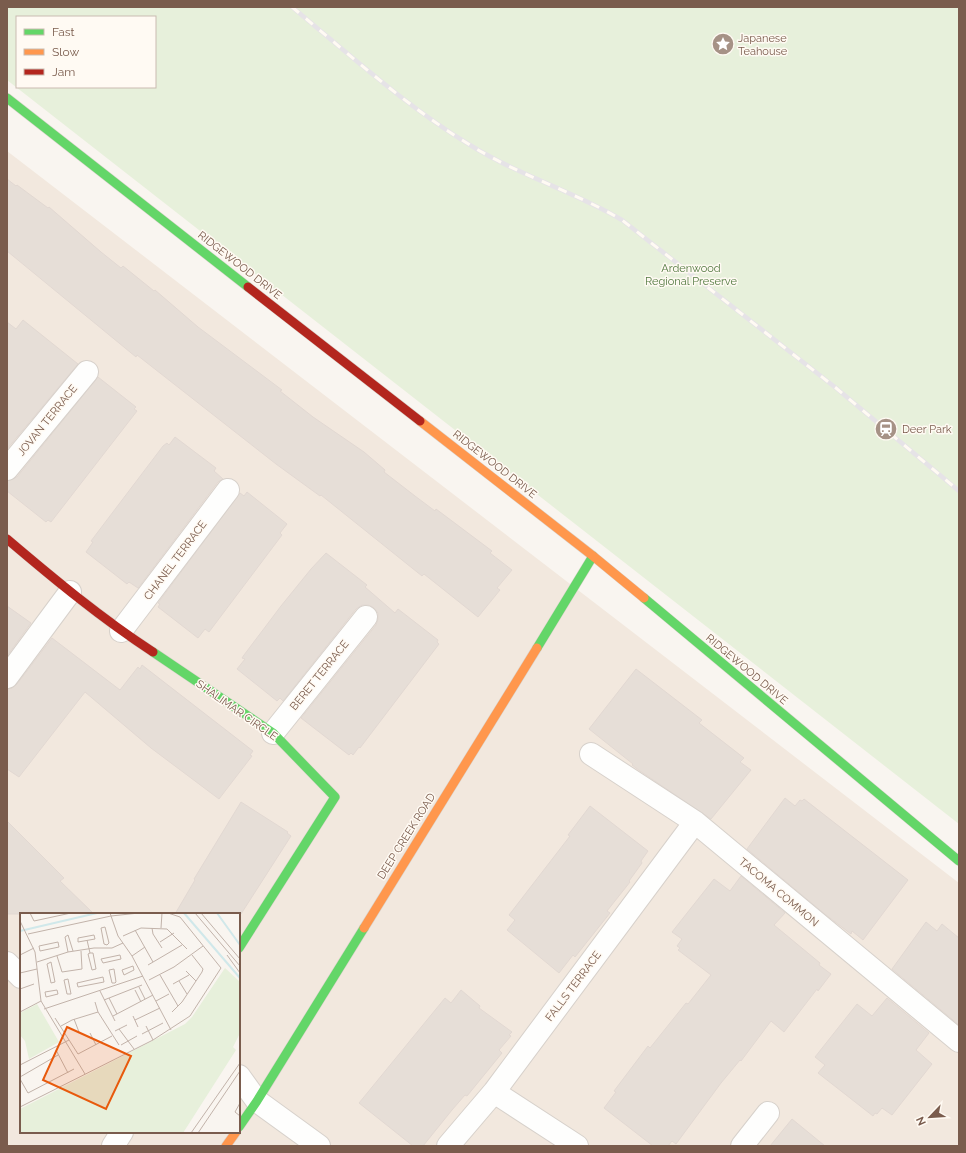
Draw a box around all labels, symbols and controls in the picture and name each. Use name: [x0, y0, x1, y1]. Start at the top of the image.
legend: [16, 16, 156, 88]
text: Fast: [52, 25, 75, 39]
place icon: Japanese Teahouse: [710, 31, 736, 57]
place label: Japanese Teahouse: [738, 32, 788, 58]
text: Slow: [52, 45, 79, 59]
text: Jam: [52, 65, 75, 79]
street label: RIDGEWOOD DRIVE: [195, 229, 284, 302]
park label: Ardenwood Regional Preserve: [645, 262, 737, 288]
street label: JOVAN TERRACE: [15, 382, 80, 458]
station icon: Deer Park: [873, 416, 899, 442]
place label: Deer Park: [902, 423, 952, 436]
street label: RIDGEWOOD DRIVE: [450, 428, 539, 501]
street label: CHANEL TERRACE: [141, 518, 210, 603]
street label: RIDGEWOOD DRIVE: [703, 631, 790, 708]
street label: BERET TERRACE: [287, 638, 352, 713]
street label: SHALIMAR CIRCLE: [193, 677, 280, 744]
street label: DEEP CREEK ROAD: [375, 791, 438, 882]
street label: TACOMA COMMON: [736, 855, 821, 930]
inset map: [20, 913, 240, 1133]
street label: FALLS TERRACE: [543, 948, 604, 1024]
north arrow: [910, 1097, 950, 1137]
text: N: [914, 1114, 929, 1128]

